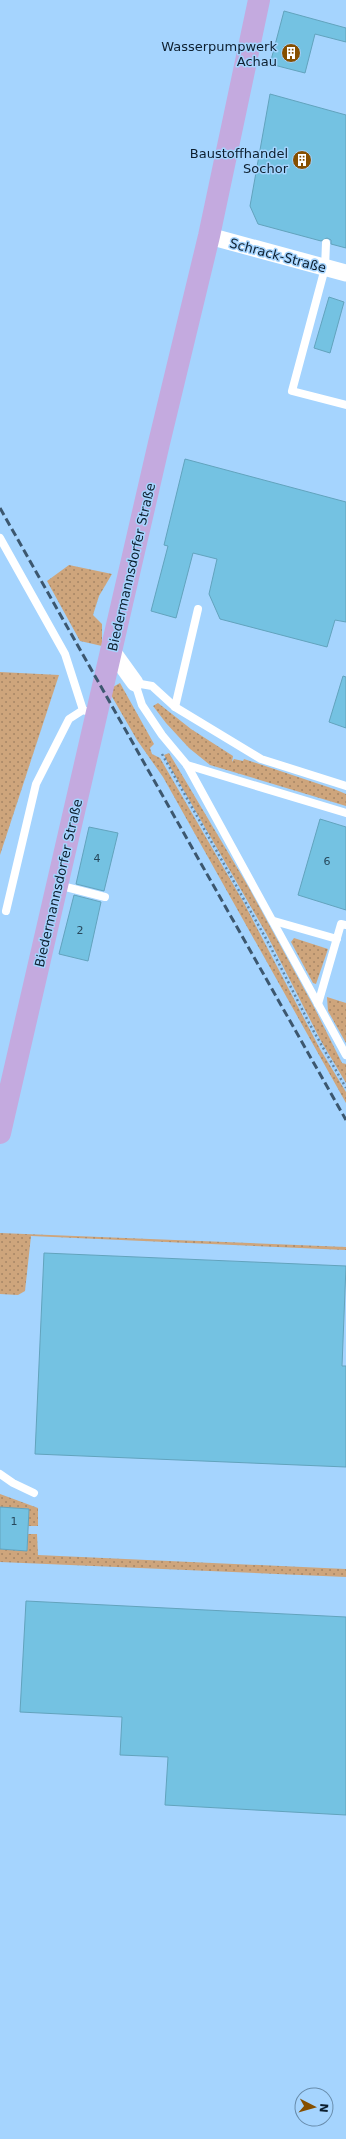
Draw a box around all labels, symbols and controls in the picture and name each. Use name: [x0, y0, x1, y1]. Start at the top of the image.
place label: Wasserpumpwerk Achau: [161, 39, 277, 69]
building icon: Wasserpumpwerk Achau: [280, 42, 302, 64]
place label: Baustoffhandel Sochor: [190, 146, 289, 176]
building icon: Baustoffhandel Sochor: [291, 149, 313, 171]
street label: Schrack-Straße: [228, 235, 328, 276]
street label: Biedermannsdorfer Straße: [105, 482, 158, 653]
street label: Biedermannsdorfer Straße: [32, 798, 85, 969]
house number: 4: [94, 852, 101, 865]
house number: 6: [324, 855, 331, 868]
house number: 2: [77, 924, 84, 937]
house number: 1: [11, 1515, 18, 1528]
north arrow: [294, 2087, 334, 2127]
text: N: [317, 2103, 330, 2113]

